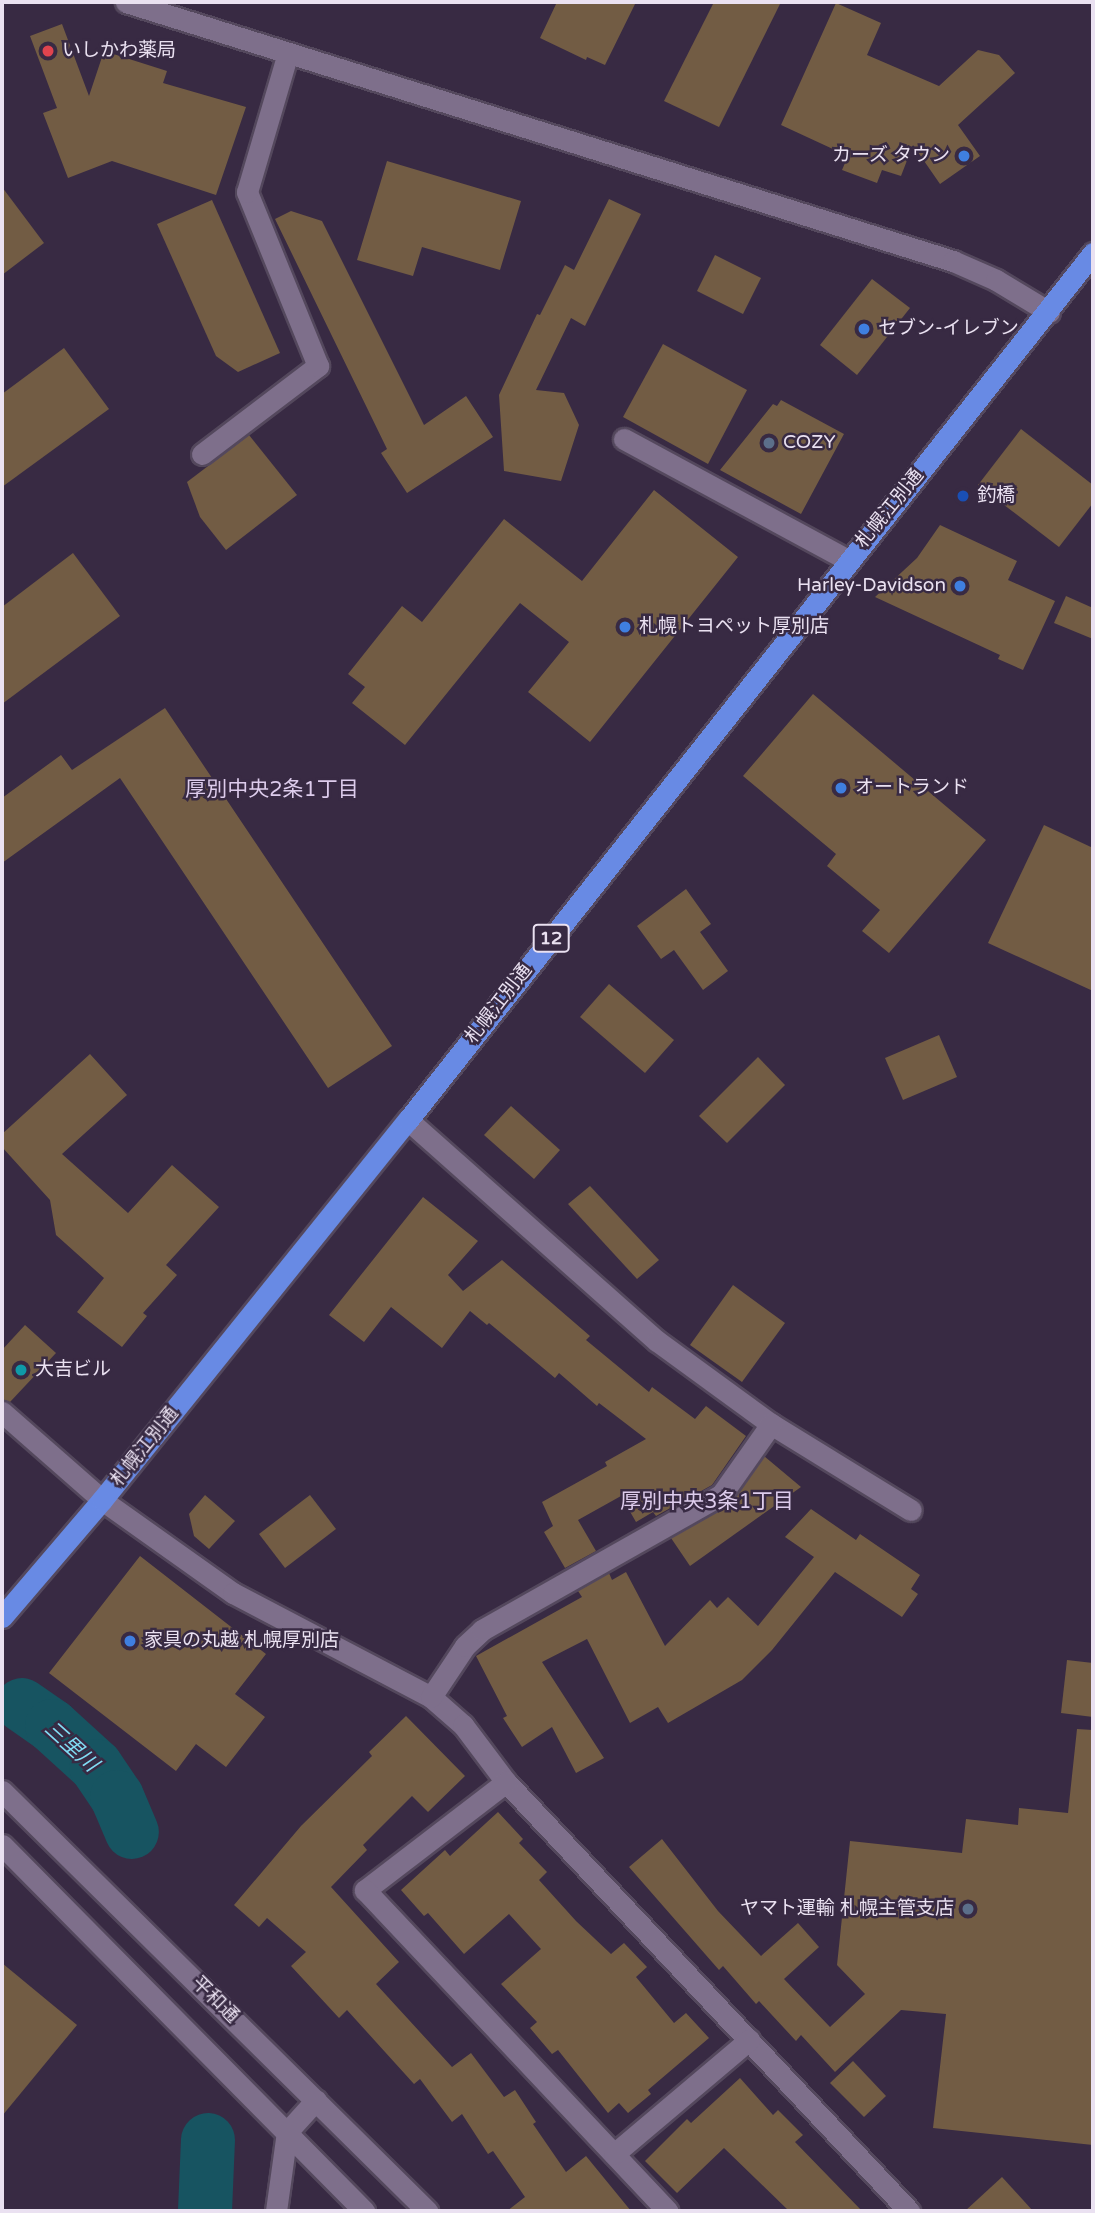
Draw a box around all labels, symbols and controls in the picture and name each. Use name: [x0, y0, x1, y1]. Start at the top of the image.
place label: いしかわ薬局: [62, 40, 176, 62]
marker: いしかわ薬局: [40, 43, 56, 59]
place label: カーズ タウン: [831, 145, 950, 167]
marker: カーズ タウン: [956, 148, 972, 164]
place label: セブン-イレブン: [878, 318, 1019, 340]
marker: セブン-イレブン: [856, 321, 872, 337]
place label: COZY: [783, 432, 836, 454]
marker: COZY: [761, 435, 777, 451]
street label: 札幌江別通: [851, 465, 929, 553]
place label: 釣橋: [977, 485, 1015, 507]
marker: 釣橋: [955, 488, 971, 504]
place label: Harley-Davidson: [797, 575, 946, 597]
marker: Harley-Davidson: [952, 578, 968, 594]
place label: 札幌トヨペット厚別店: [639, 616, 829, 638]
marker: 札幌トヨペット厚別店: [617, 619, 633, 635]
district label: 厚別中央2条1丁目: [185, 777, 359, 803]
place label: オートランド: [855, 777, 969, 799]
marker: オートランド: [833, 780, 849, 796]
road number: 12: [532, 923, 570, 953]
street label: 札幌江別通: [461, 960, 537, 1048]
place label: 大吉ビル: [35, 1359, 111, 1381]
marker: 大吉ビル: [13, 1362, 29, 1378]
street label: 札幌江別通: [106, 1403, 184, 1491]
district label: 厚別中央3条1丁目: [620, 1489, 794, 1515]
place label: 家具の丸越 札幌厚別店: [144, 1630, 339, 1652]
marker: 家具の丸越 札幌厚別店: [122, 1633, 138, 1649]
water label: 三里川: [39, 1717, 103, 1777]
place label: ヤマト運輸 札幌主管支店: [740, 1898, 954, 1920]
marker: ヤマト運輸 札幌主管支店: [960, 1901, 976, 1917]
street label: 平和通: [187, 1972, 243, 2028]

